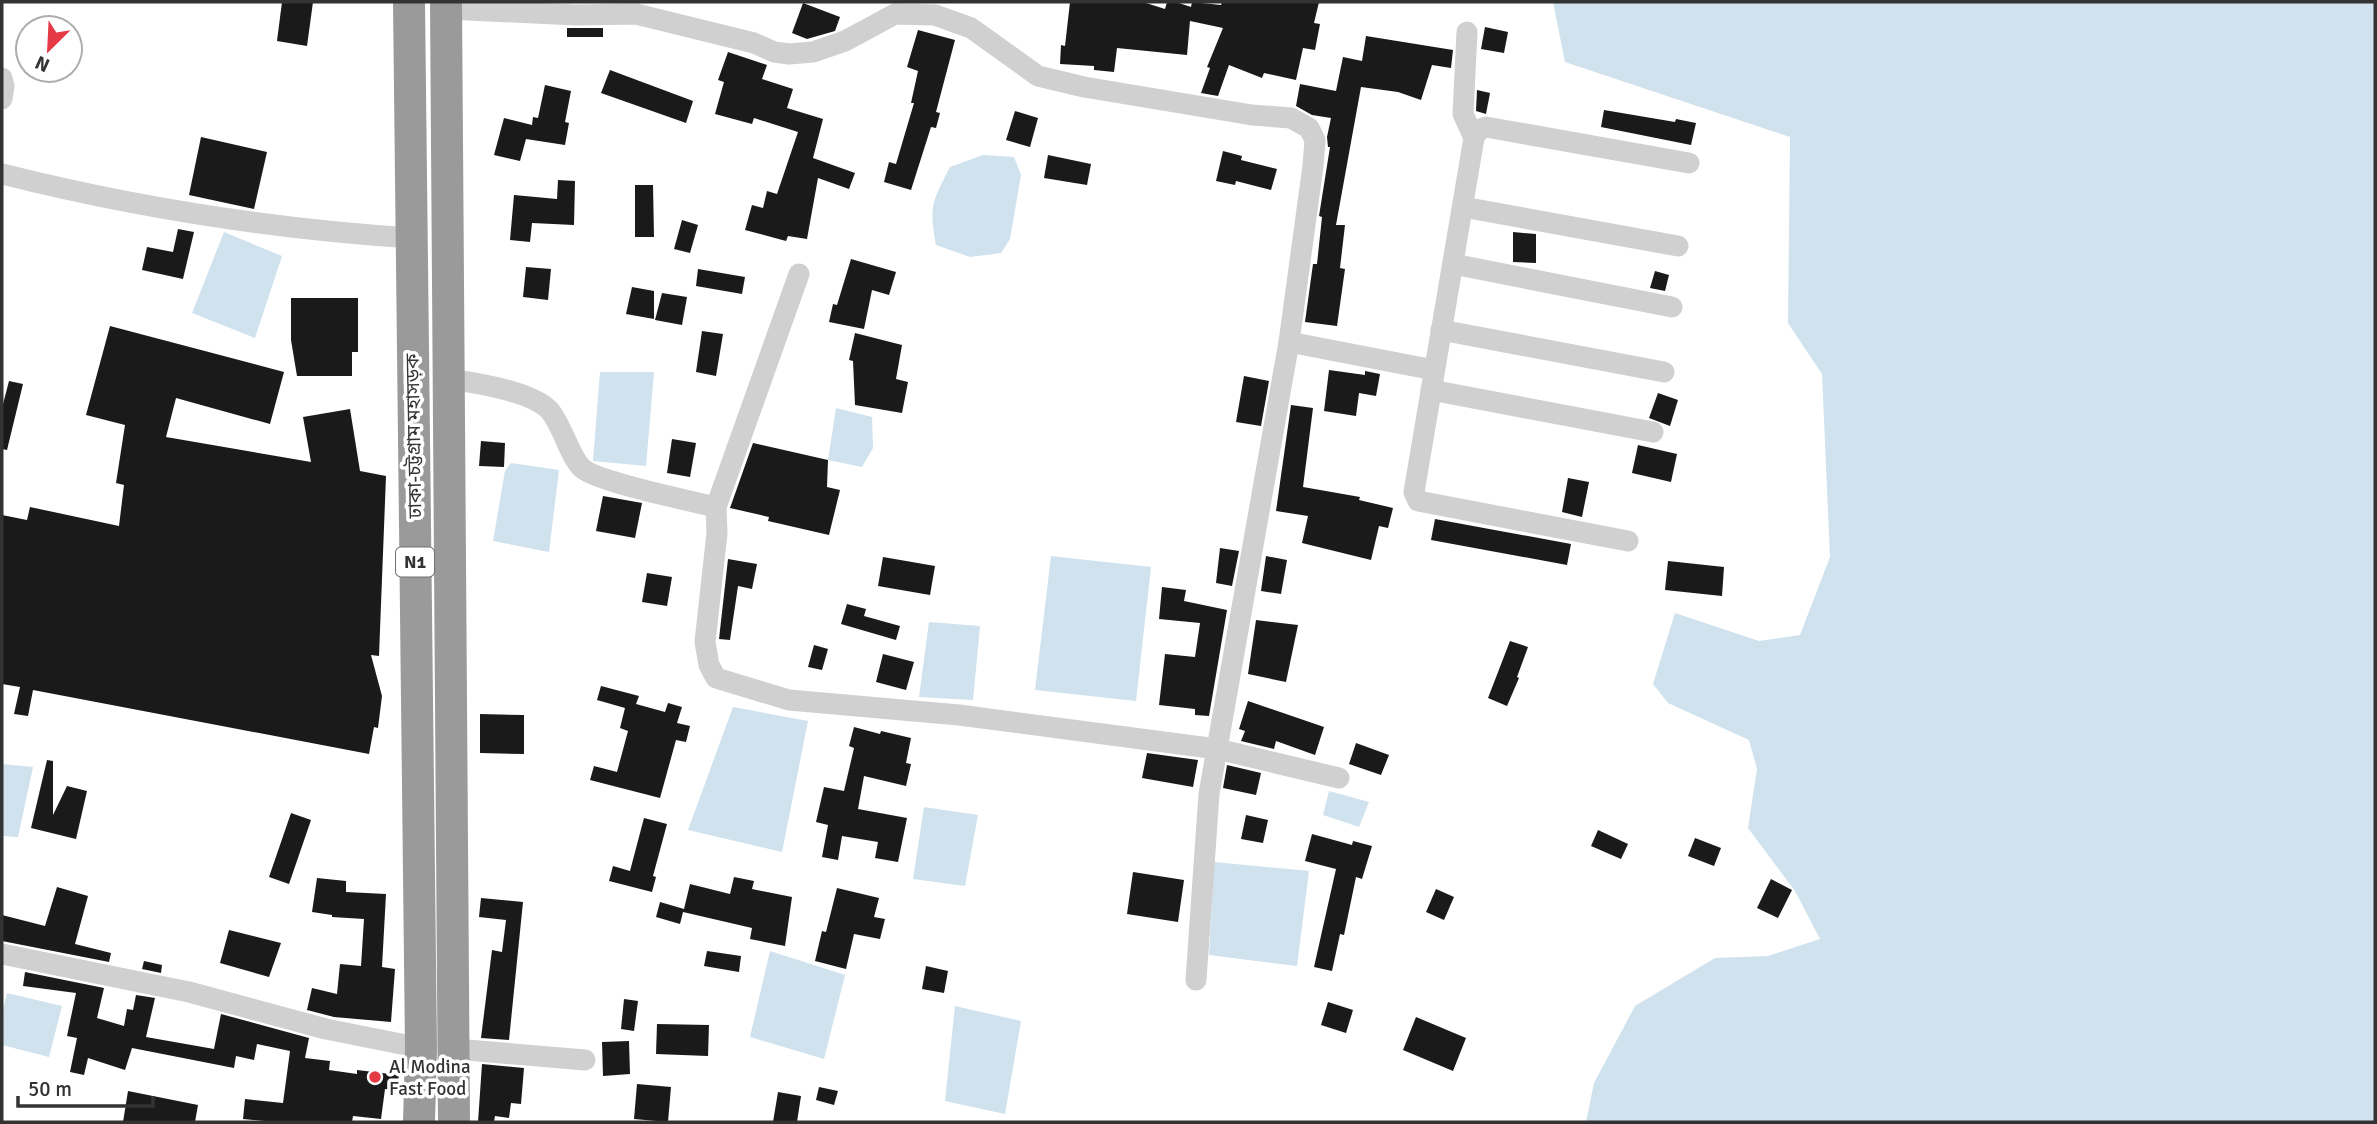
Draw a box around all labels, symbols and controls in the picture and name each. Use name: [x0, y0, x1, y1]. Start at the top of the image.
north arrow: [14, 14, 84, 84]
text: N: [32, 50, 53, 77]
street label: ঢাকা-চট্টগ্রাম মহাসড়ক: [401, 353, 427, 520]
road number: N1: [396, 548, 434, 576]
place label: Al Modina Fast Food: [389, 1055, 471, 1101]
scale bar: [18, 1064, 152, 1108]
marker: Al Modina Fast Food: [367, 1069, 383, 1085]
text: 50 m: [28, 1076, 72, 1102]

